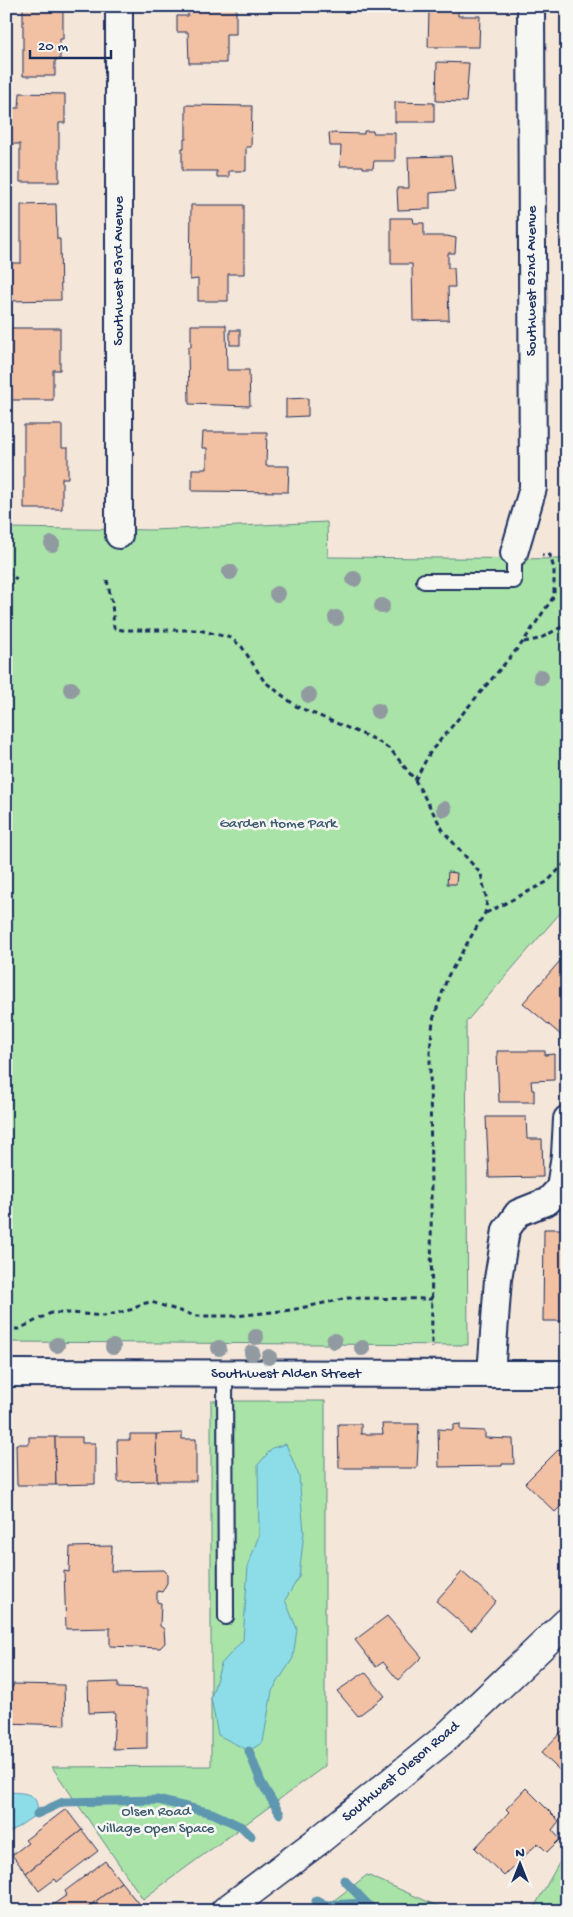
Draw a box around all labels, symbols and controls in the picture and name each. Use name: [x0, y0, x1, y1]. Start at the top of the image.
scale bar: [30, 28, 111, 60]
text: 20 m: [38, 38, 68, 56]
street label: Southwest 83rd Avenue: [110, 196, 128, 346]
street label: Southwest 82nd Avenue: [523, 205, 541, 356]
park label: Garden Home Park: [219, 815, 338, 833]
street label: Southwest Alden Street: [211, 1365, 363, 1383]
street label: Southwest Oleson Road: [339, 1717, 464, 1826]
park label: Olsen Road Village Open Space: [97, 1803, 215, 1838]
north arrow: [496, 1840, 546, 1890]
text: N: [515, 1845, 525, 1862]

